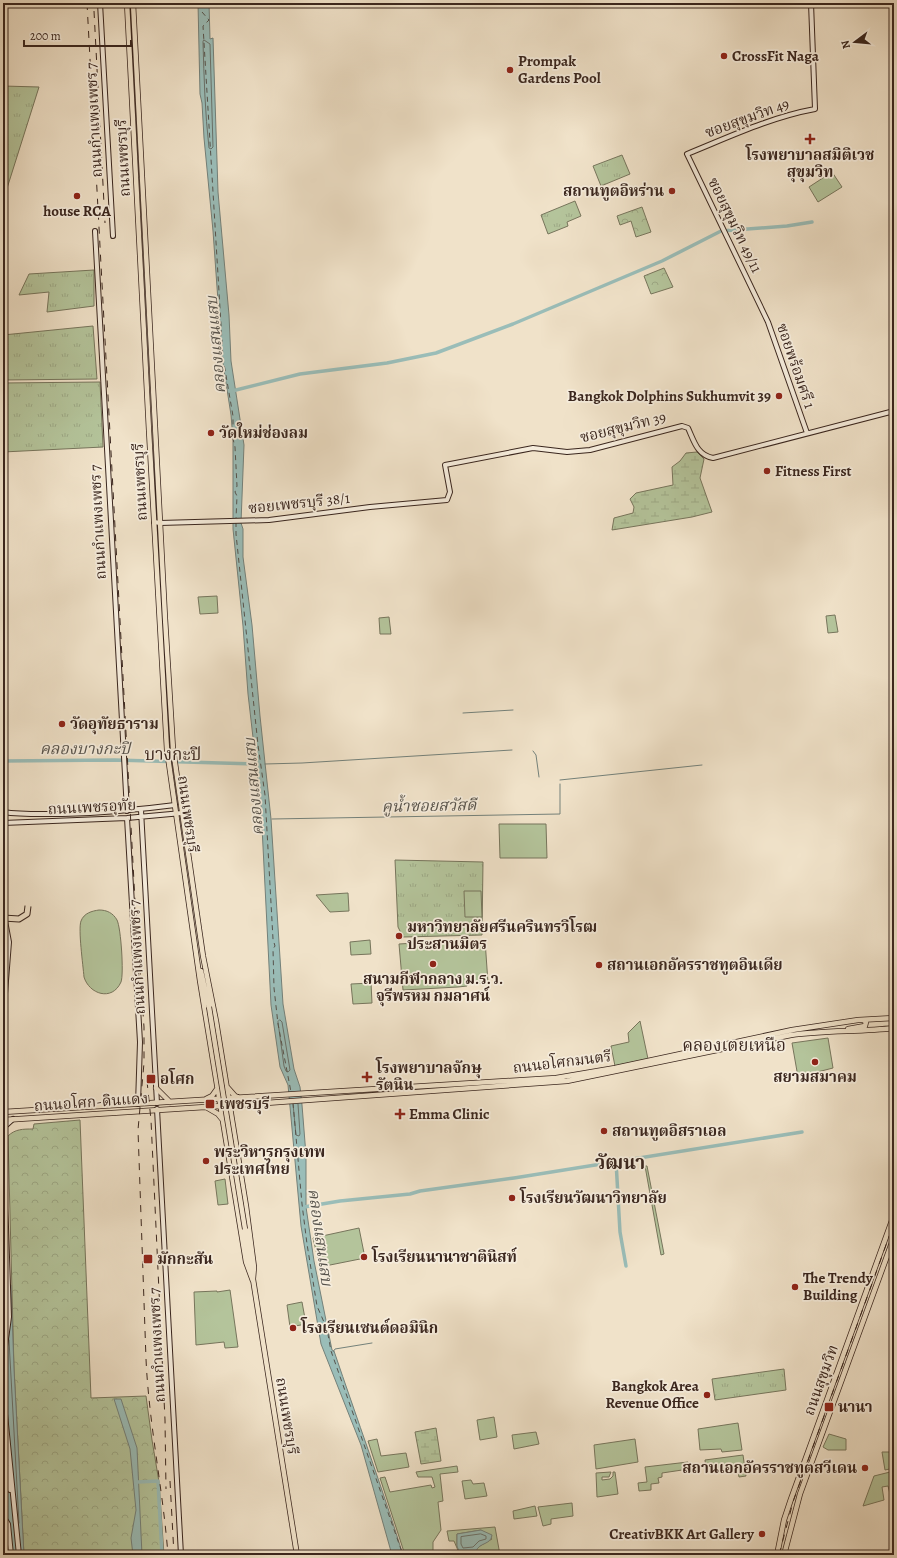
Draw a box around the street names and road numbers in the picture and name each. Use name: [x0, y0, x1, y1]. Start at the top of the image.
street label: ถนนกำแพงเพชร 7: [81, 61, 107, 178]
street label: ซอยสุขุมวิท 49: [702, 93, 792, 143]
street label: ถนนเพชรบุรี: [111, 119, 136, 197]
street label: ซอยสุขุมวิท 49/11: [702, 174, 767, 276]
street label: ซอยพร้อมศรี 1: [772, 321, 820, 411]
street label: ซอยสุขุมวิท 39: [578, 407, 668, 448]
street label: ถนนเพชรบุรี: [128, 443, 153, 521]
street label: ถนนกำแพงเพชร 7: [85, 463, 111, 580]
street label: ซอยเพชรบุรี 38/1: [247, 488, 351, 519]
street label: ถนนเพชรบุรี: [172, 774, 203, 854]
street label: ถนนเพชรอุทัย: [47, 795, 137, 820]
street label: ถนนกำแพงเพชร 7: [124, 898, 150, 1015]
street label: ถนนอโศกมนตรี: [512, 1045, 612, 1078]
street label: ถนนอโศก-ดินแดง: [33, 1087, 149, 1116]
street label: ถนนกำแพงเพชร 7: [144, 1286, 170, 1403]
street label: ถนนสุขุมวิท: [799, 1342, 844, 1419]
street label: ถนนเพชรบุรี: [270, 1376, 303, 1456]

